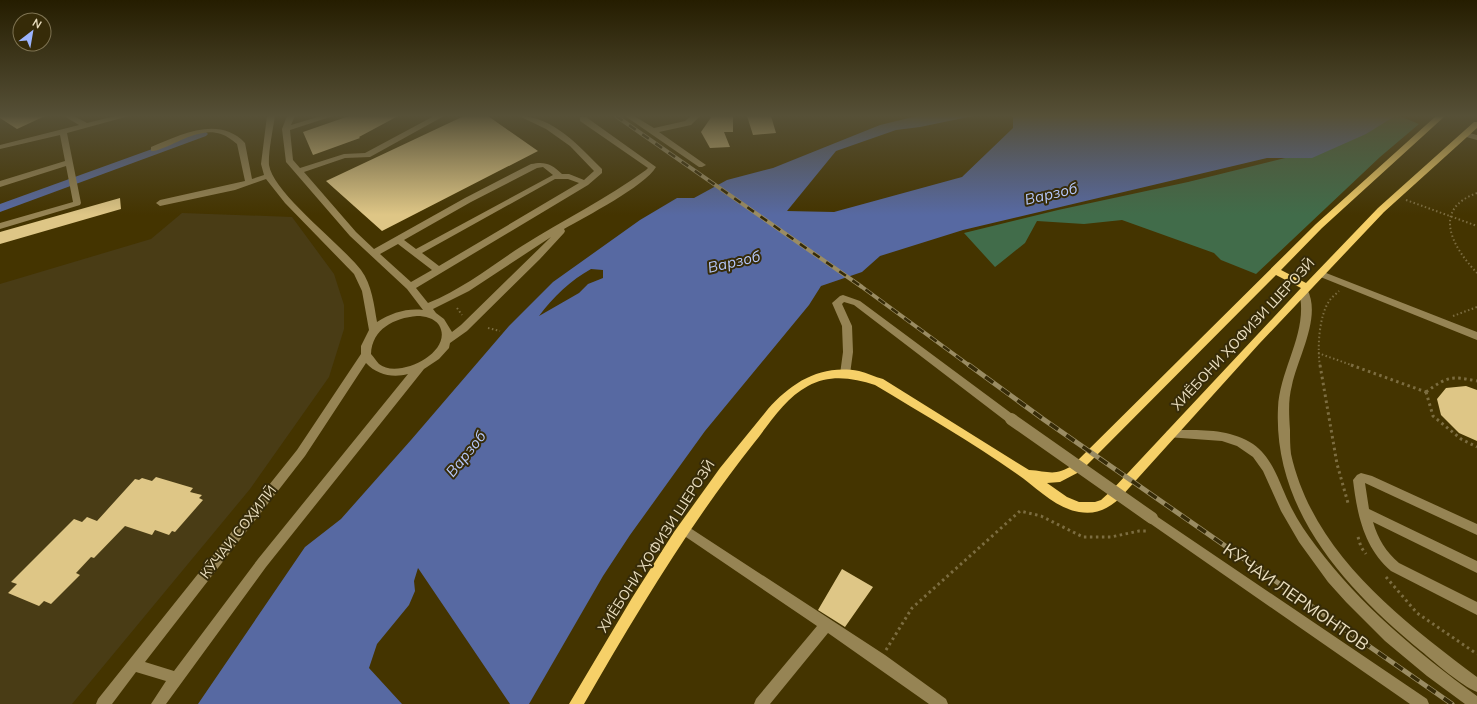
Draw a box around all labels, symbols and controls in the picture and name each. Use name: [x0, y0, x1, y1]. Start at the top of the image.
north arrow: [12, 12, 52, 52]
text: N: [30, 15, 44, 32]
water label: Варзоб: [1023, 178, 1079, 209]
water label: Варзоб: [706, 246, 762, 277]
street label: ХИЁБОНИ ҲОФИЗИ ШЕРОЗӢ: [1168, 254, 1318, 414]
water label: Варзоб: [441, 427, 490, 480]
street label: ХИЁБОНИ ҲОФИЗИ ШЕРОЗӢ: [593, 456, 719, 636]
street label: КӮЧАИ СОҲИЛӢ: [196, 482, 280, 582]
street label: КӮЧАИ ЛЕРМОНТОВ: [1219, 538, 1373, 655]

